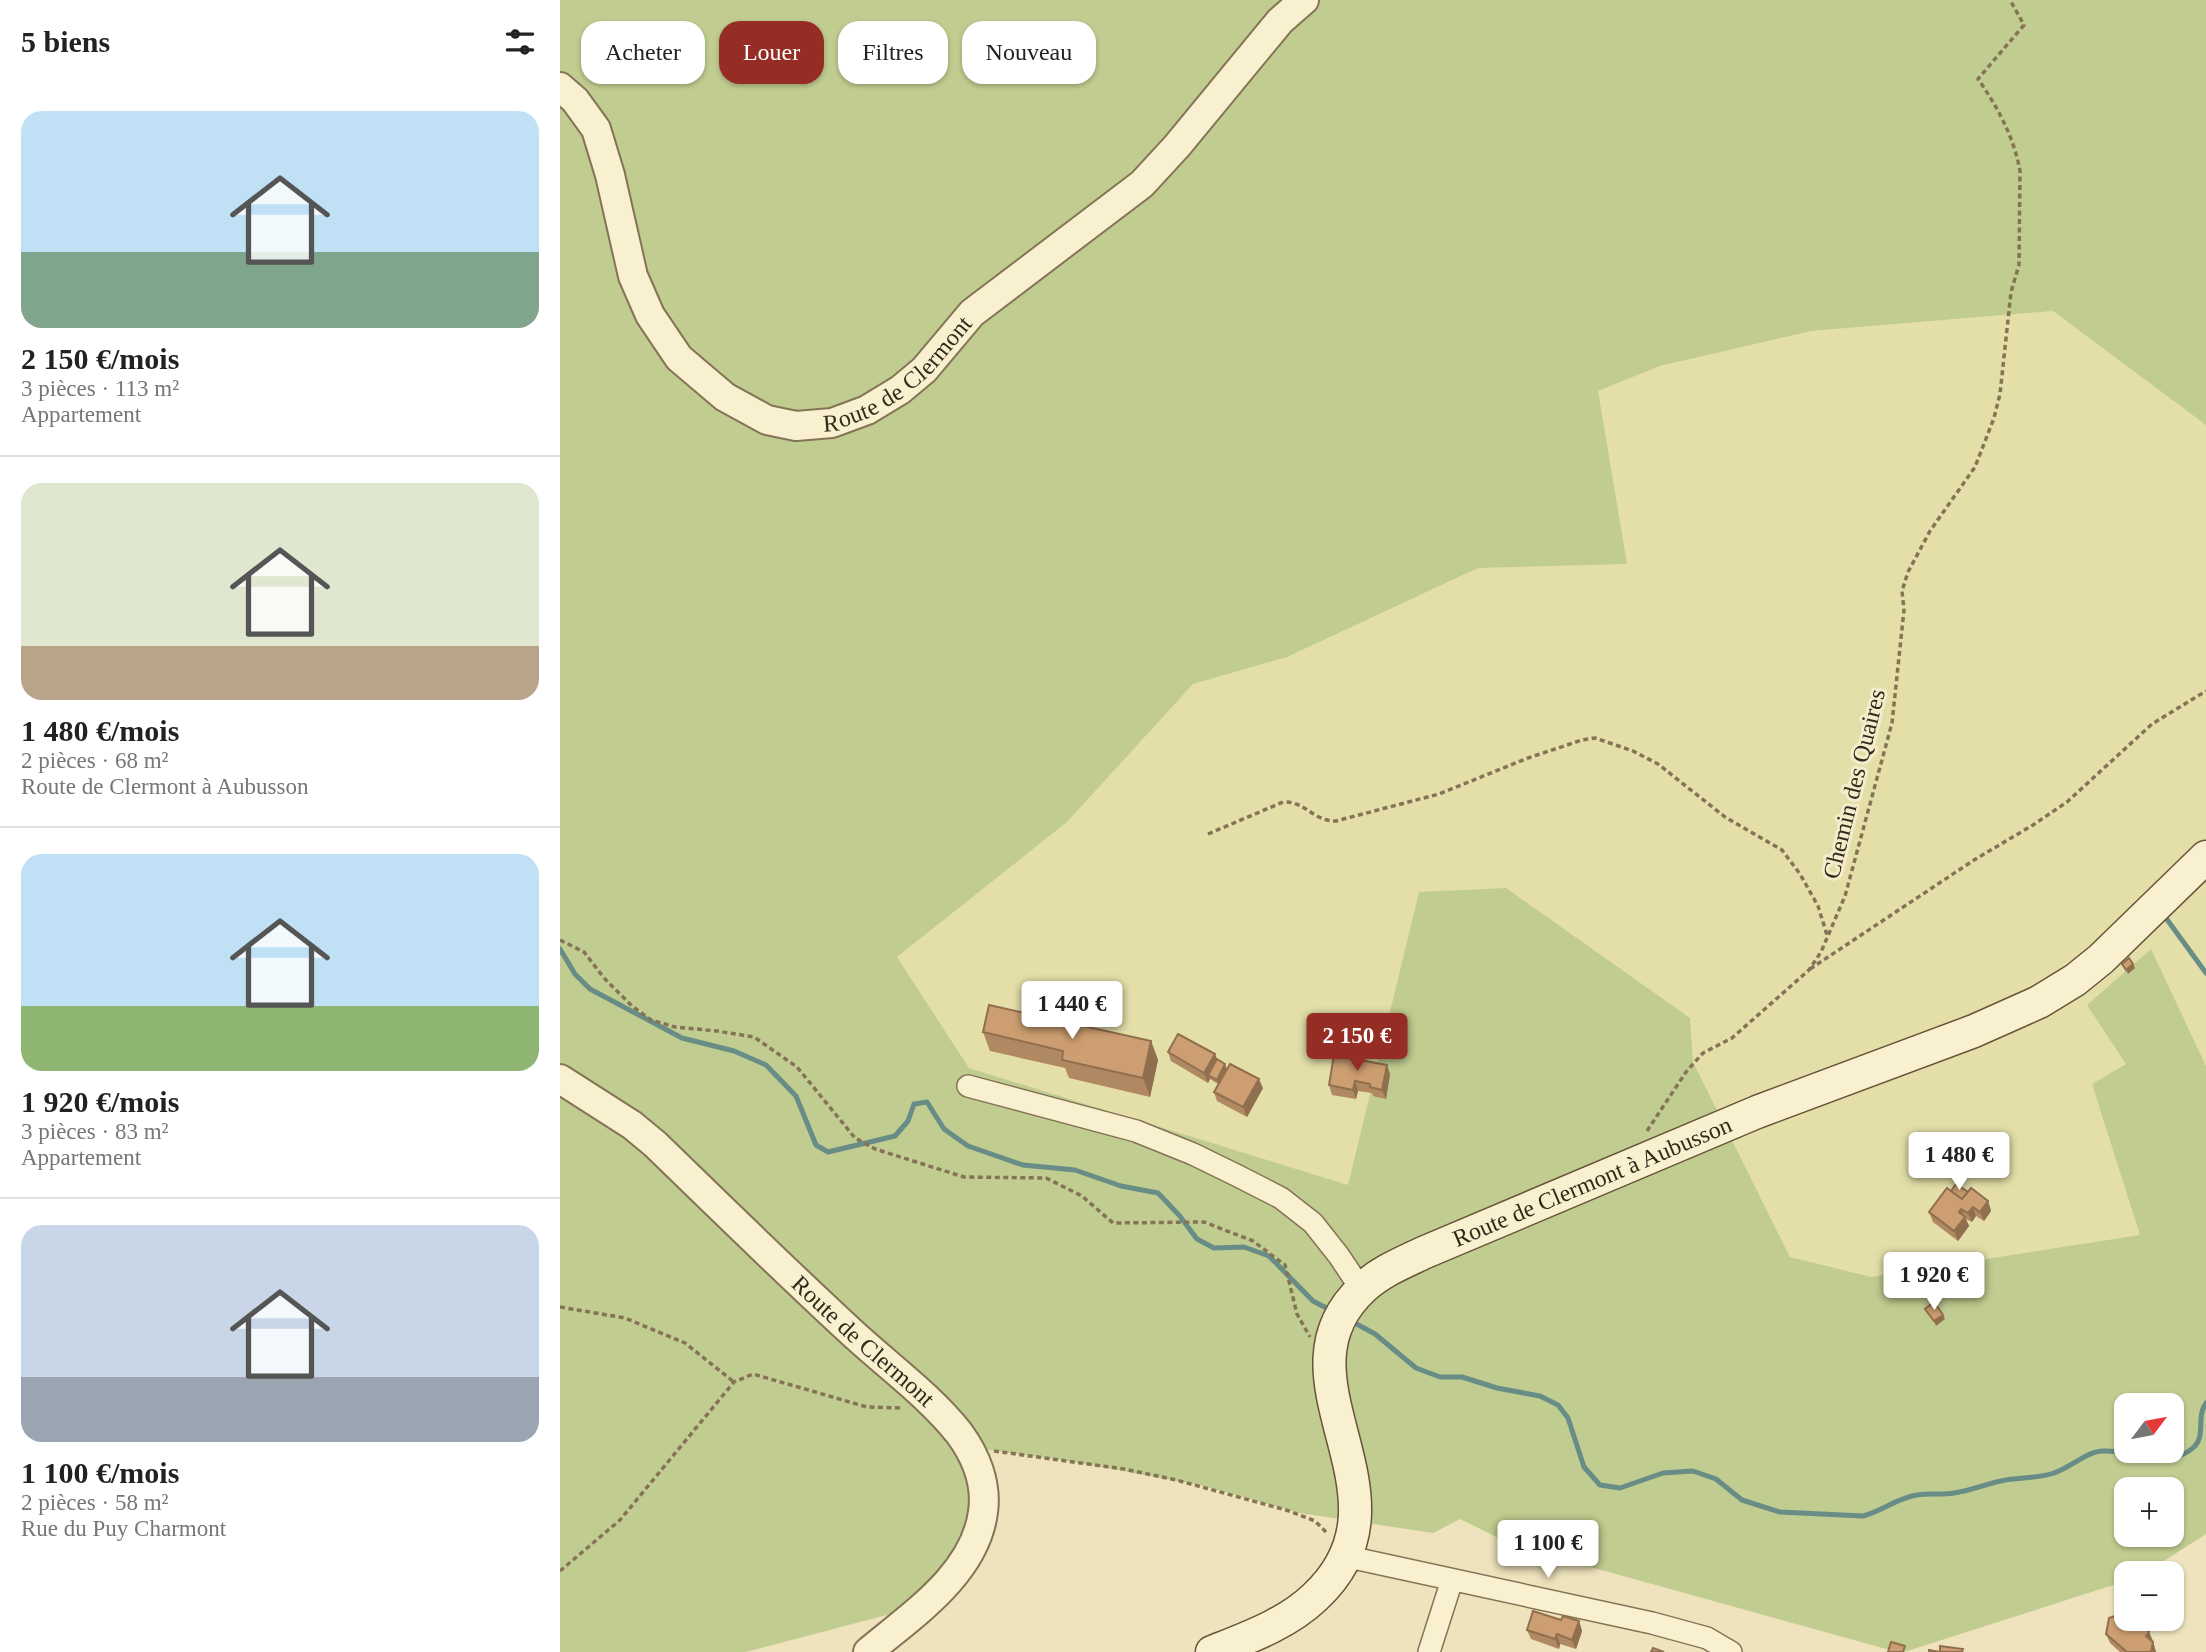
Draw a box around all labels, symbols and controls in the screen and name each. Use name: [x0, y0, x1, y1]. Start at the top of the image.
chip: Acheter: [581, 21, 705, 84]
chip: Louer: [719, 21, 824, 84]
chip: Filtres: [838, 21, 948, 84]
chip: Nouveau: [962, 21, 1096, 84]
icon: filters: [501, 23, 539, 61]
text: 5 biens: [21, 25, 110, 58]
icon: home: [217, 157, 343, 283]
street label: Route de Clermont: [822, 310, 977, 437]
text: 2 150 €/mois: [21, 342, 179, 375]
text: 3 pièces · 113 m²: [21, 376, 179, 401]
text: Appartement: [21, 402, 141, 427]
icon: home: [217, 529, 343, 655]
street label: Chemin des Quaires: [1818, 686, 1890, 882]
text: 1 480 €/mois: [21, 714, 179, 747]
text: 2 pièces · 68 m²: [21, 748, 168, 773]
text: Route de Clermont à Aubusson: [21, 774, 308, 799]
icon: home: [217, 900, 343, 1026]
pin: 1 440 €: [1007, 982, 1137, 1041]
text: 1 440 €: [1038, 991, 1107, 1016]
pin: 2 150 €: [1292, 1014, 1422, 1073]
text: 2 150 €: [1323, 1023, 1392, 1048]
text: 1 920 €/mois: [21, 1085, 179, 1118]
street label: Route de Clermont à Aubusson: [1449, 1111, 1735, 1252]
text: 3 pièces · 83 m²: [21, 1119, 168, 1144]
pin: 1 480 €: [1894, 1132, 2024, 1192]
text: 1 480 €: [1925, 1142, 1994, 1167]
text: Appartement: [21, 1145, 141, 1170]
pin: 1 920 €: [1869, 1252, 1999, 1312]
text: 1 920 €: [1900, 1262, 1969, 1287]
street label: Route de Clermont: [787, 1270, 940, 1412]
icon: home: [217, 1271, 343, 1397]
north arrow: [2114, 1393, 2184, 1463]
map controls: [2114, 1393, 2184, 1631]
text: 1 100 €/mois: [21, 1456, 179, 1489]
button: +: [2114, 1477, 2184, 1547]
text: 2 pièces · 58 m²: [21, 1490, 168, 1515]
text: Rue du Puy Charmont: [21, 1516, 226, 1541]
pin: 1 100 €: [1483, 1520, 1613, 1580]
text: 1 100 €: [1514, 1530, 1583, 1555]
button: −: [2114, 1561, 2184, 1631]

